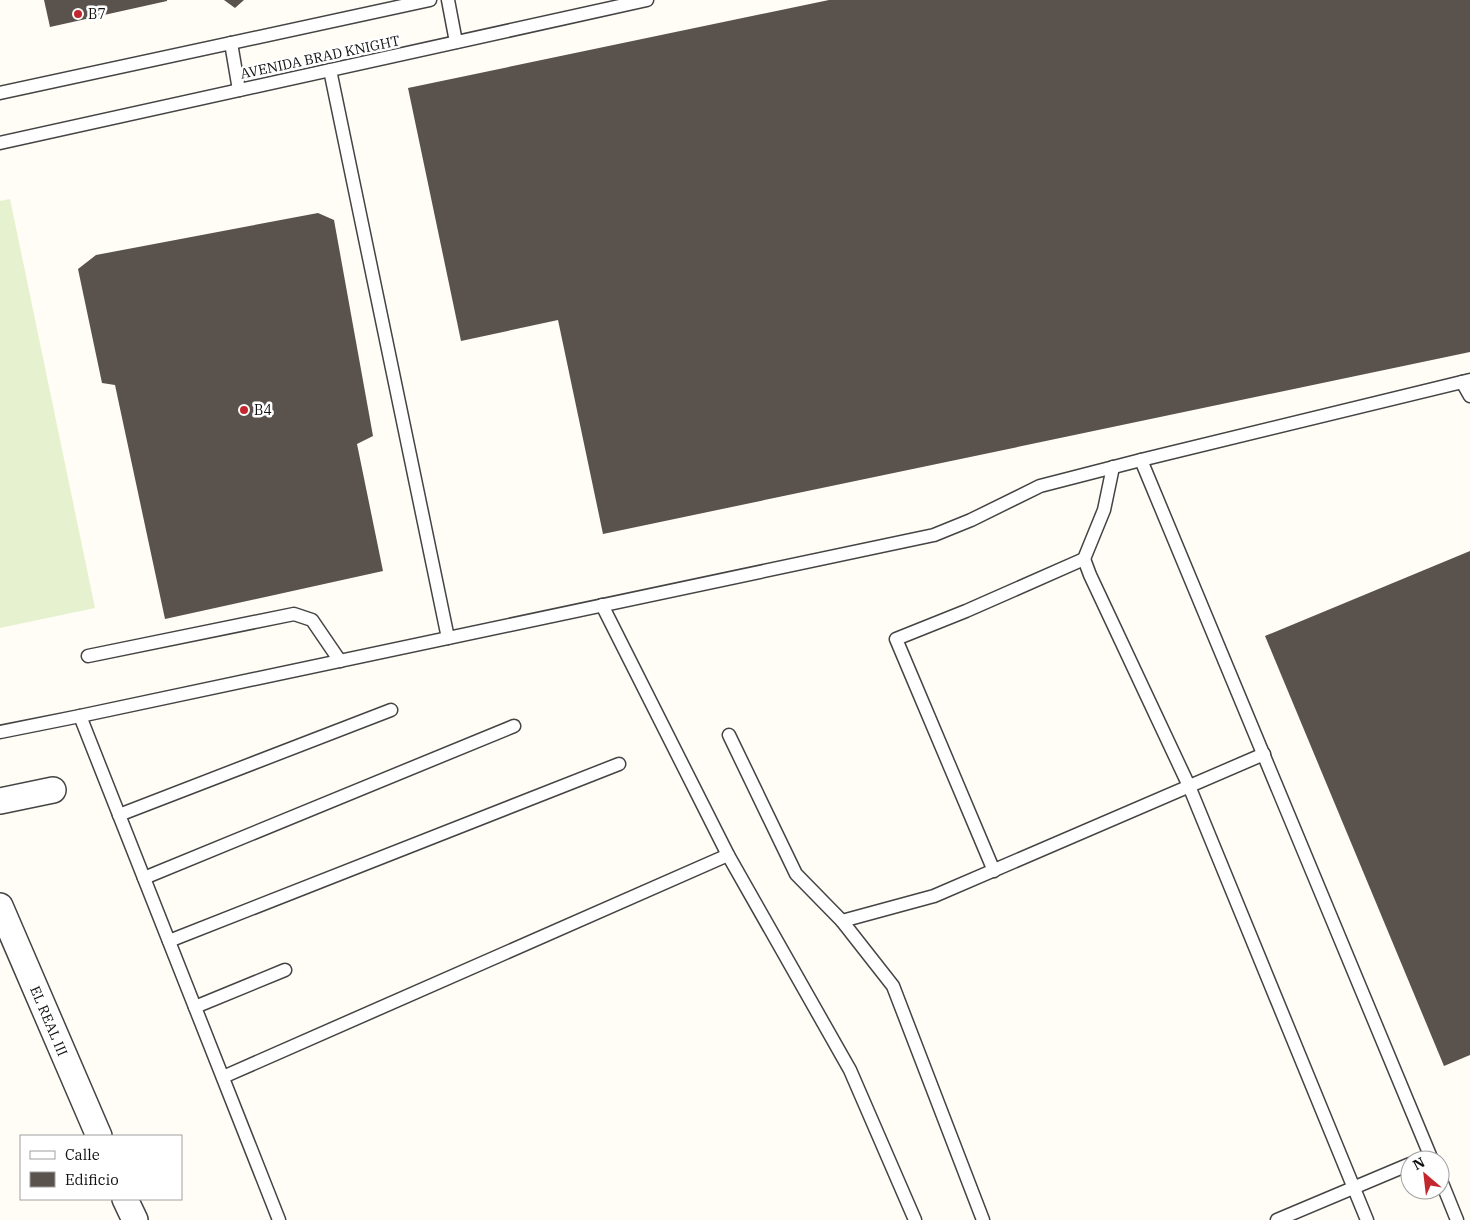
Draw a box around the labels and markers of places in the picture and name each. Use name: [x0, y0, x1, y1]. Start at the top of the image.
place label: B7: [88, 5, 106, 23]
marker: B7: [72, 8, 84, 20]
place label: B4: [254, 401, 272, 419]
marker: B4: [238, 404, 250, 416]

